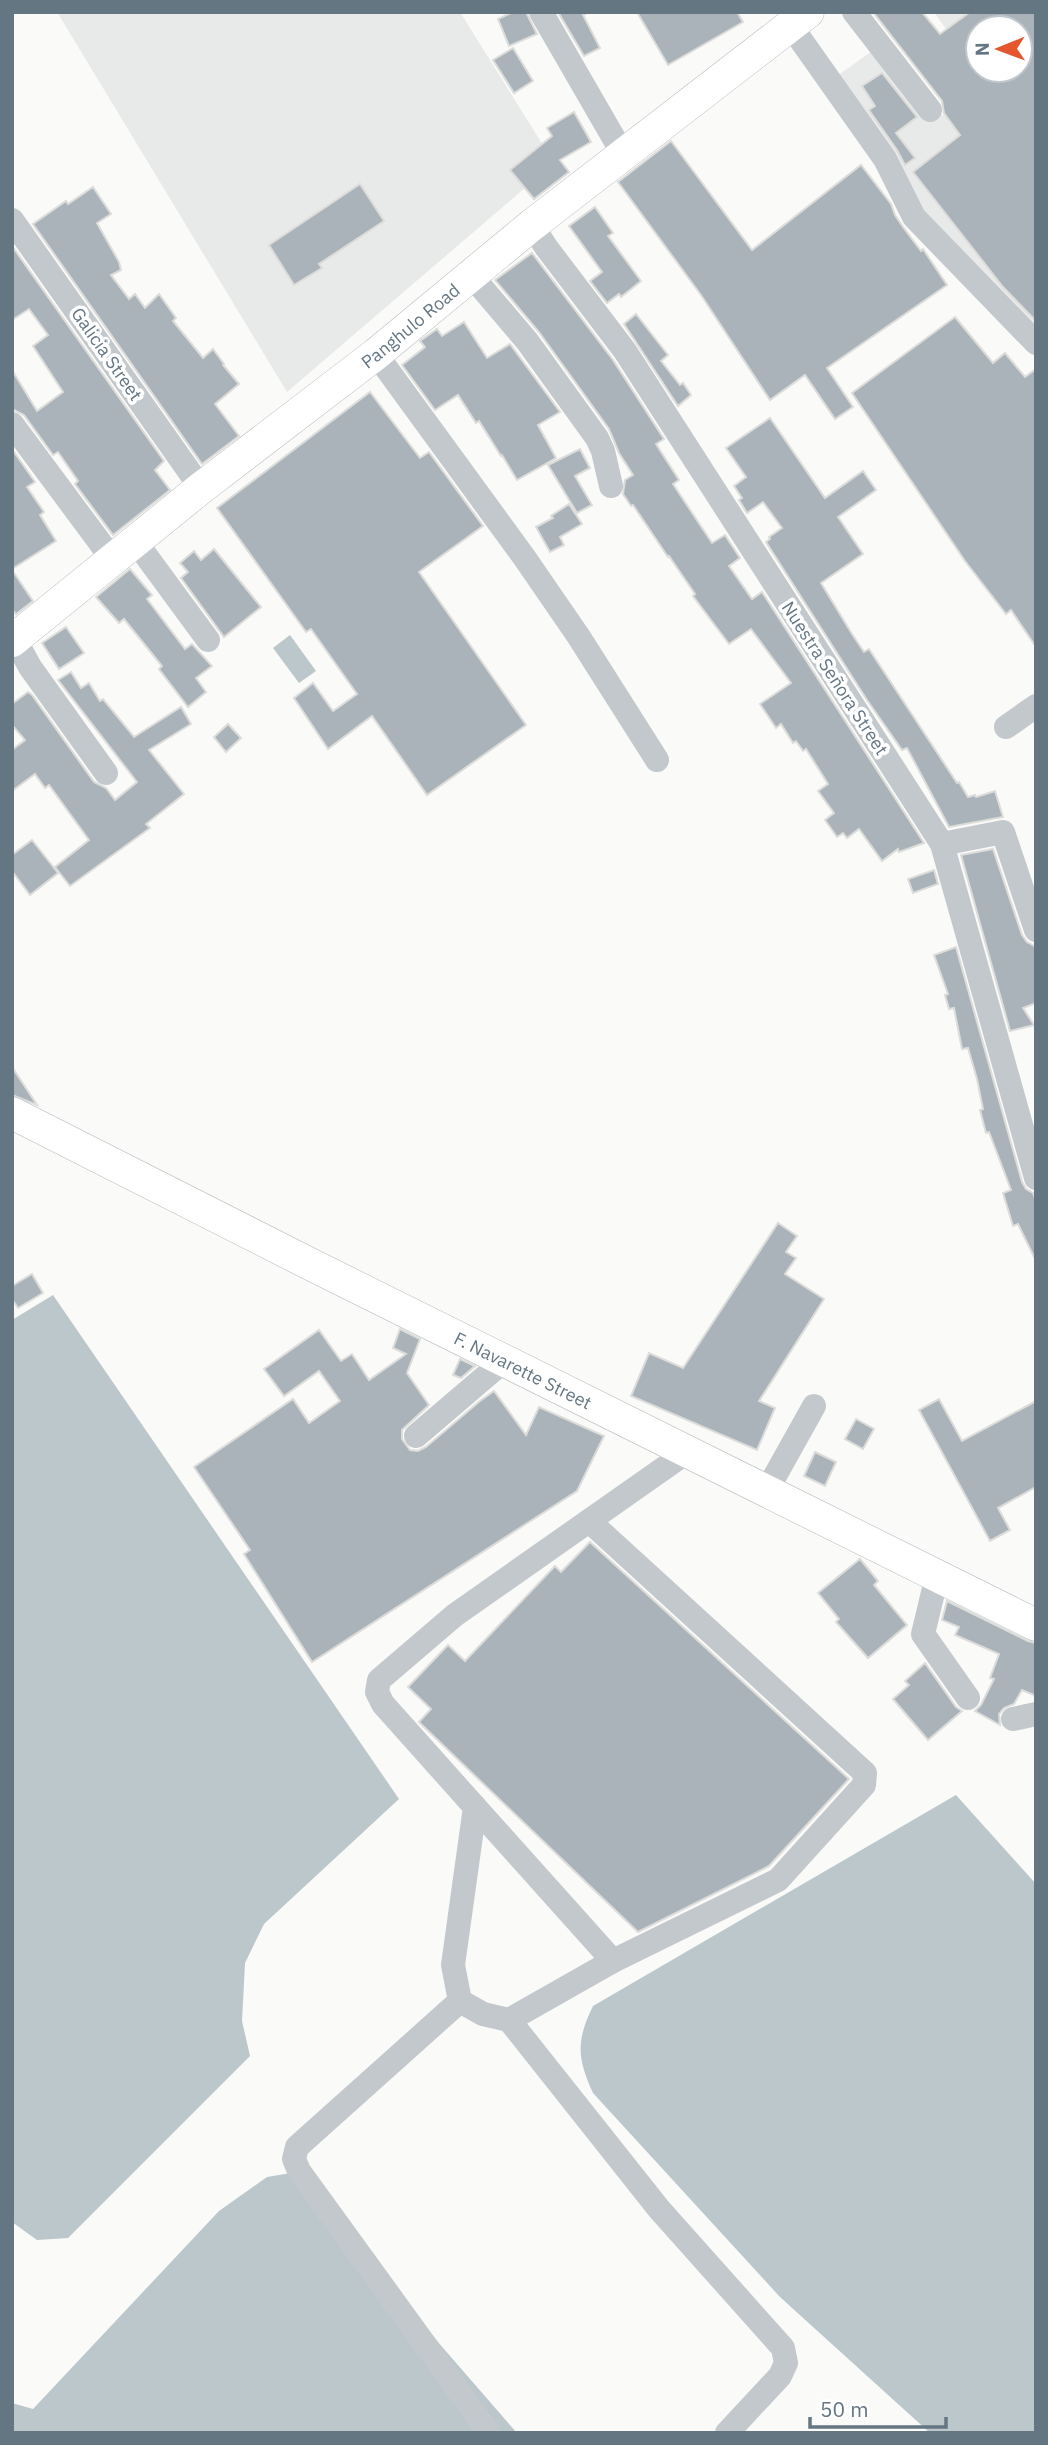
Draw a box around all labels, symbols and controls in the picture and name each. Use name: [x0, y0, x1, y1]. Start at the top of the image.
north arrow: [964, 14, 1034, 84]
text: N: [970, 42, 994, 56]
street label: Panghulo Road: [356, 278, 464, 373]
street label: Galicia Street: [67, 303, 147, 405]
street label: Nuestra Señora Street: [777, 597, 893, 759]
street label: F. Navarette Street: [450, 1326, 596, 1414]
scale bar: [810, 2386, 946, 2430]
text: 50 m: [820, 2395, 869, 2423]

